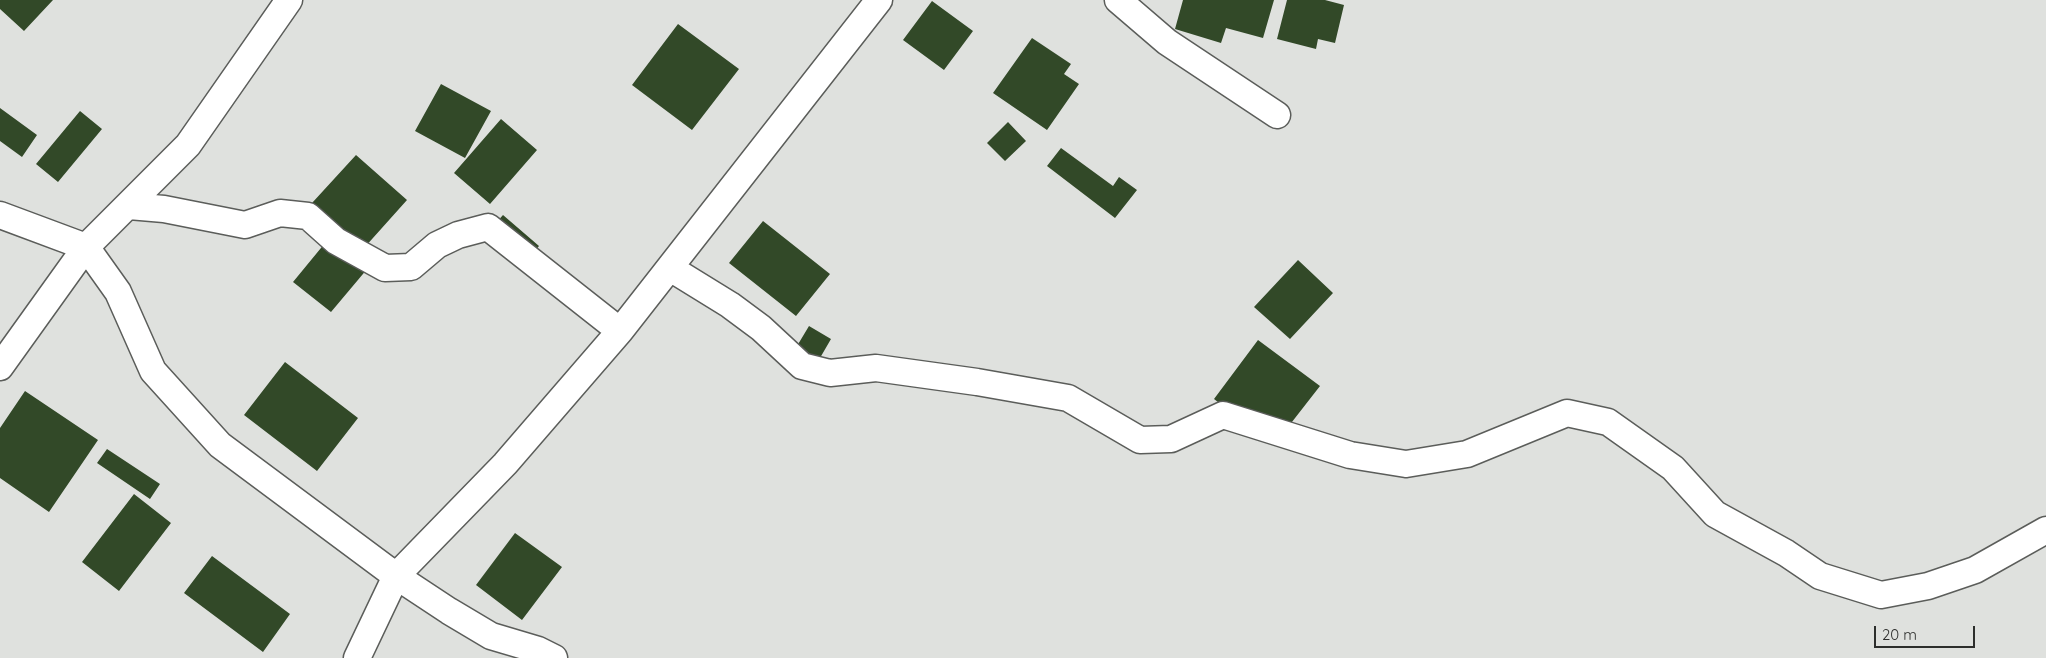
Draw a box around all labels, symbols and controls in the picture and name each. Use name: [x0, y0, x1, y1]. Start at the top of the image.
scale bar: [1876, 616, 1977, 648]
text: 20 m: [1882, 625, 1917, 644]

